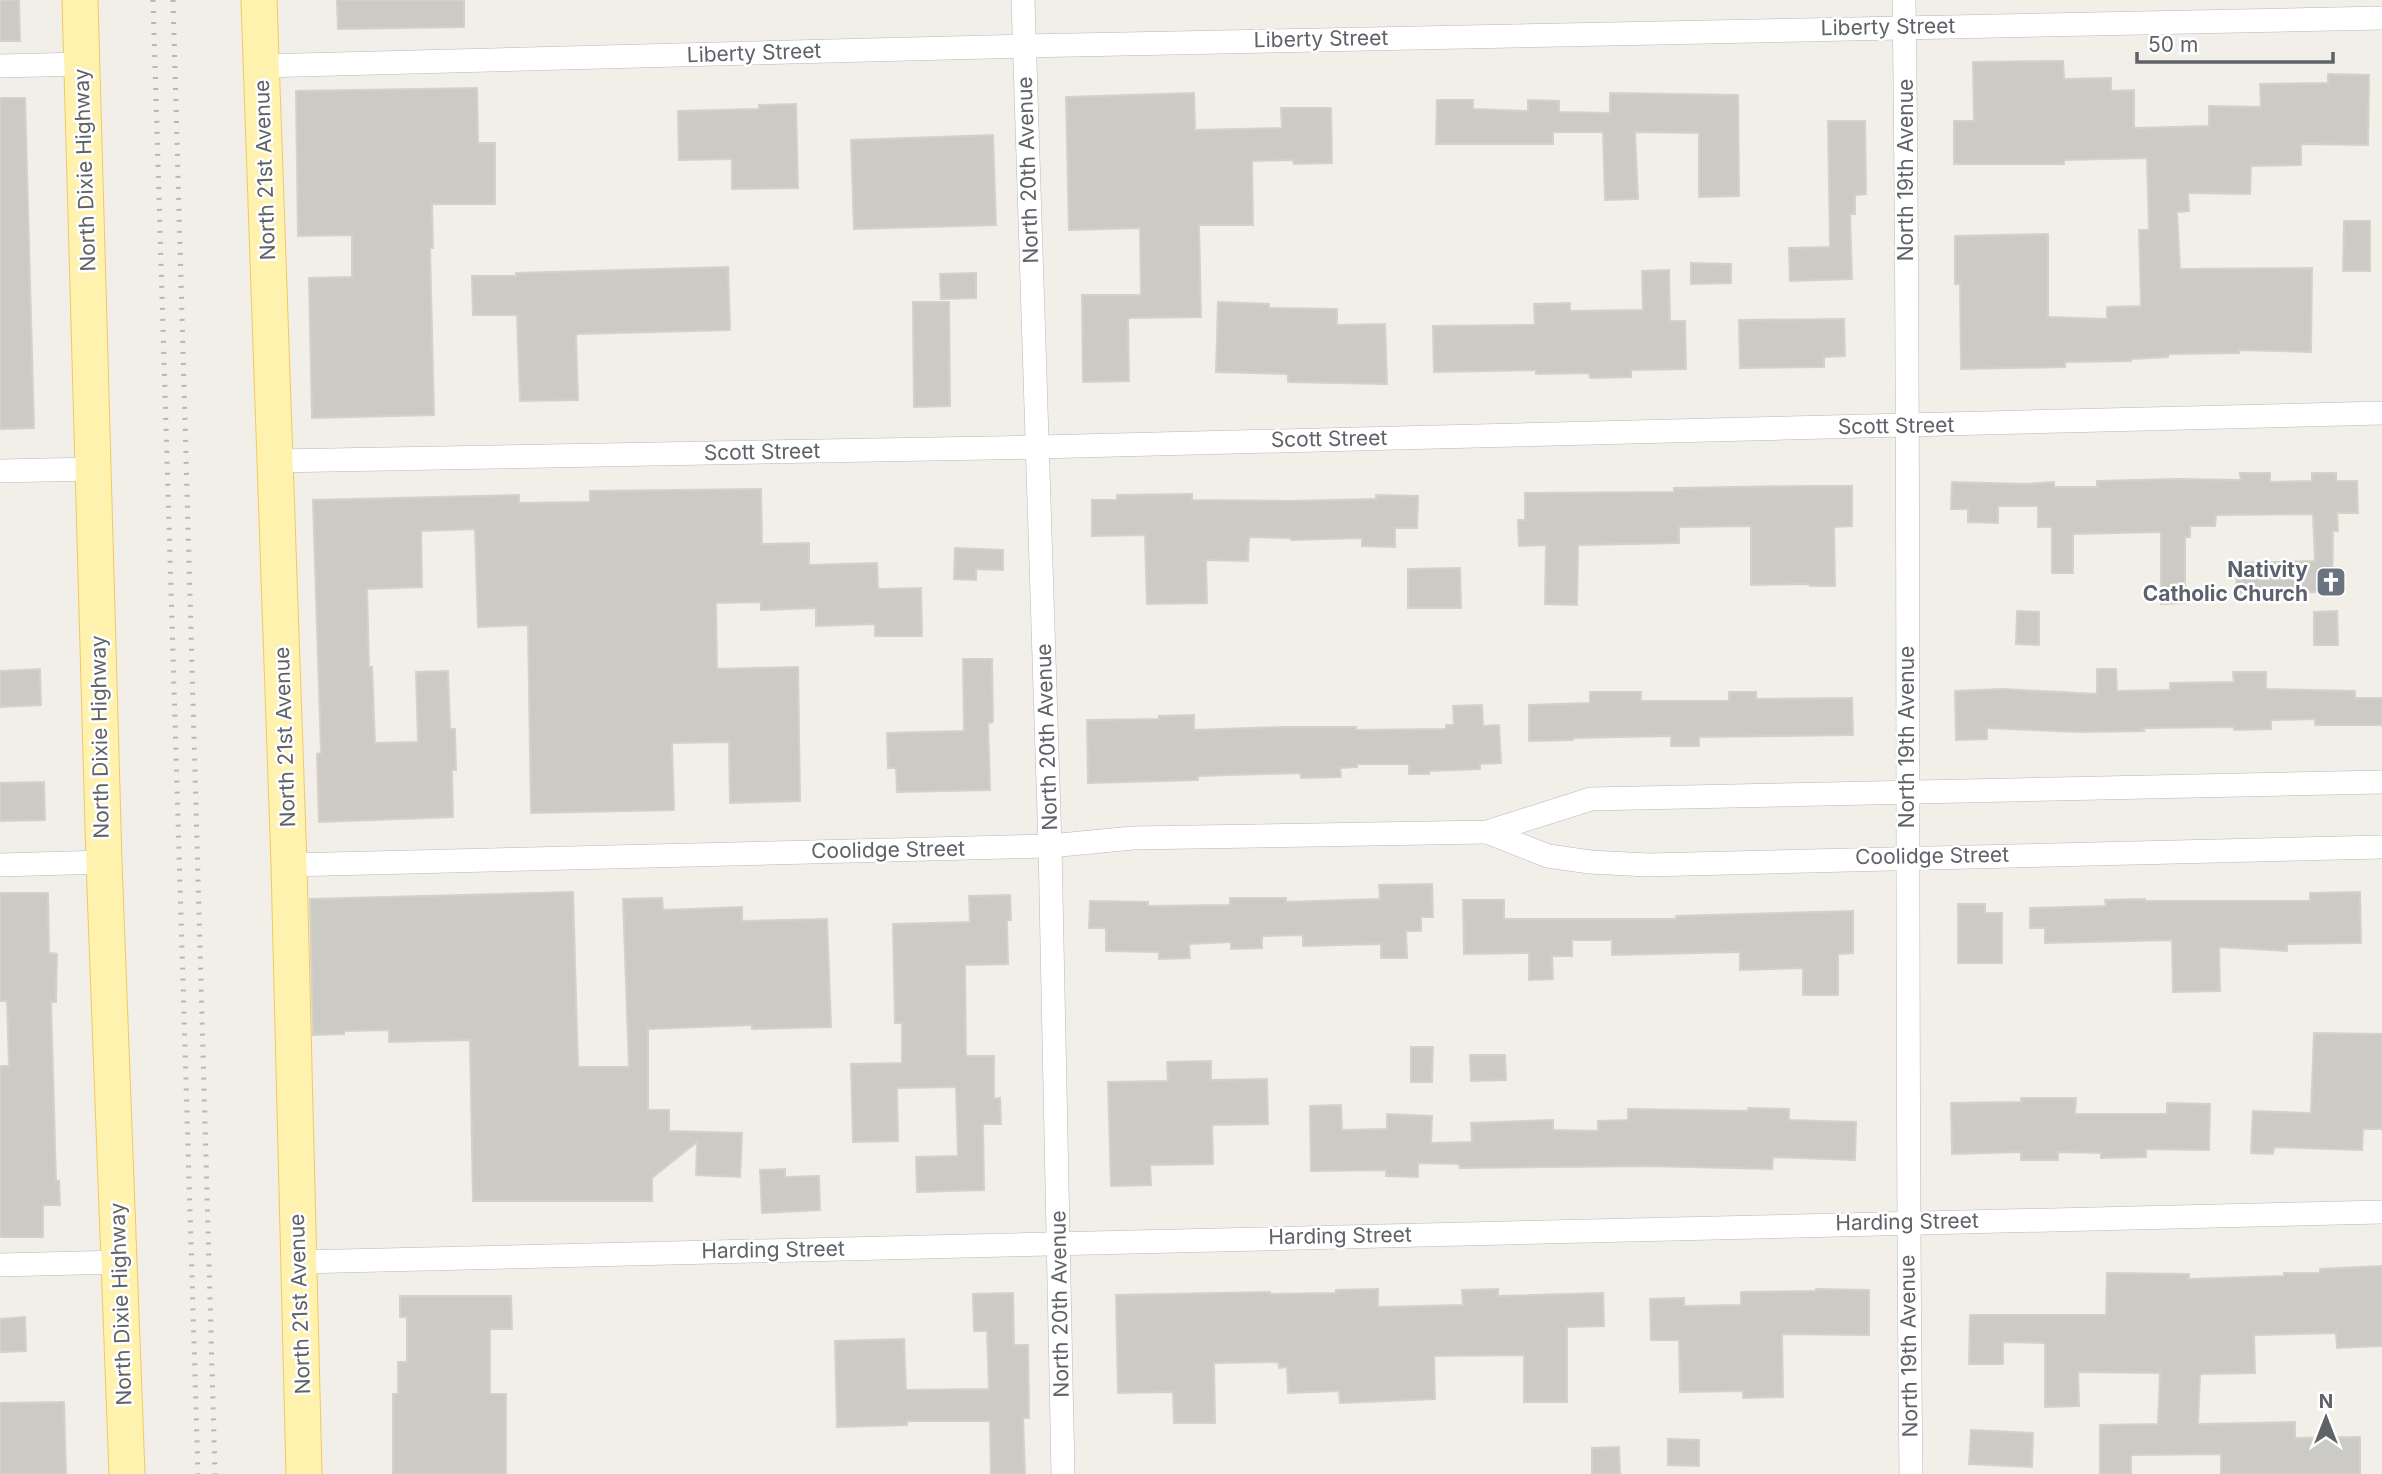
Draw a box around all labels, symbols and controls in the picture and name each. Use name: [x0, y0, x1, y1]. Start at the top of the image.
street label: Liberty Street: [1821, 13, 1956, 40]
scale bar: [2137, 21, 2333, 65]
street label: Liberty Street: [1254, 25, 1389, 52]
text: 50 m: [2148, 32, 2198, 57]
street label: Liberty Street: [686, 38, 822, 67]
street label: North Dixie Highway: [68, 68, 101, 272]
street label: North 20th Avenue: [1012, 76, 1043, 264]
street label: North 21st Avenue: [249, 79, 280, 261]
street label: North 19th Avenue: [1893, 79, 1918, 261]
street label: Scott Street: [1838, 412, 1955, 439]
street label: Scott Street: [1271, 425, 1388, 452]
street label: Scott Street: [704, 438, 821, 465]
place label: Nativity Catholic Church: [2143, 557, 2308, 606]
church icon: Nativity Catholic Church: [2314, 565, 2348, 599]
street label: North Dixie Highway: [85, 635, 114, 839]
street label: North 20th Avenue: [1031, 643, 1062, 831]
street label: North 21st Avenue: [269, 646, 300, 828]
street label: North 19th Avenue: [1894, 646, 1919, 828]
street label: Coolidge Street: [811, 836, 965, 863]
street label: Coolidge Street: [1855, 842, 2009, 869]
street label: North Dixie Highway: [104, 1202, 137, 1406]
street label: Harding Street: [1835, 1208, 1979, 1235]
street label: North 20th Avenue: [1045, 1210, 1074, 1398]
street label: North 21st Avenue: [284, 1213, 315, 1395]
street label: Harding Street: [1268, 1222, 1412, 1249]
street label: Harding Street: [701, 1236, 845, 1263]
street label: North 19th Avenue: [1894, 1254, 1923, 1438]
north arrow: [2291, 1383, 2361, 1453]
text: N: [2319, 1390, 2333, 1413]

